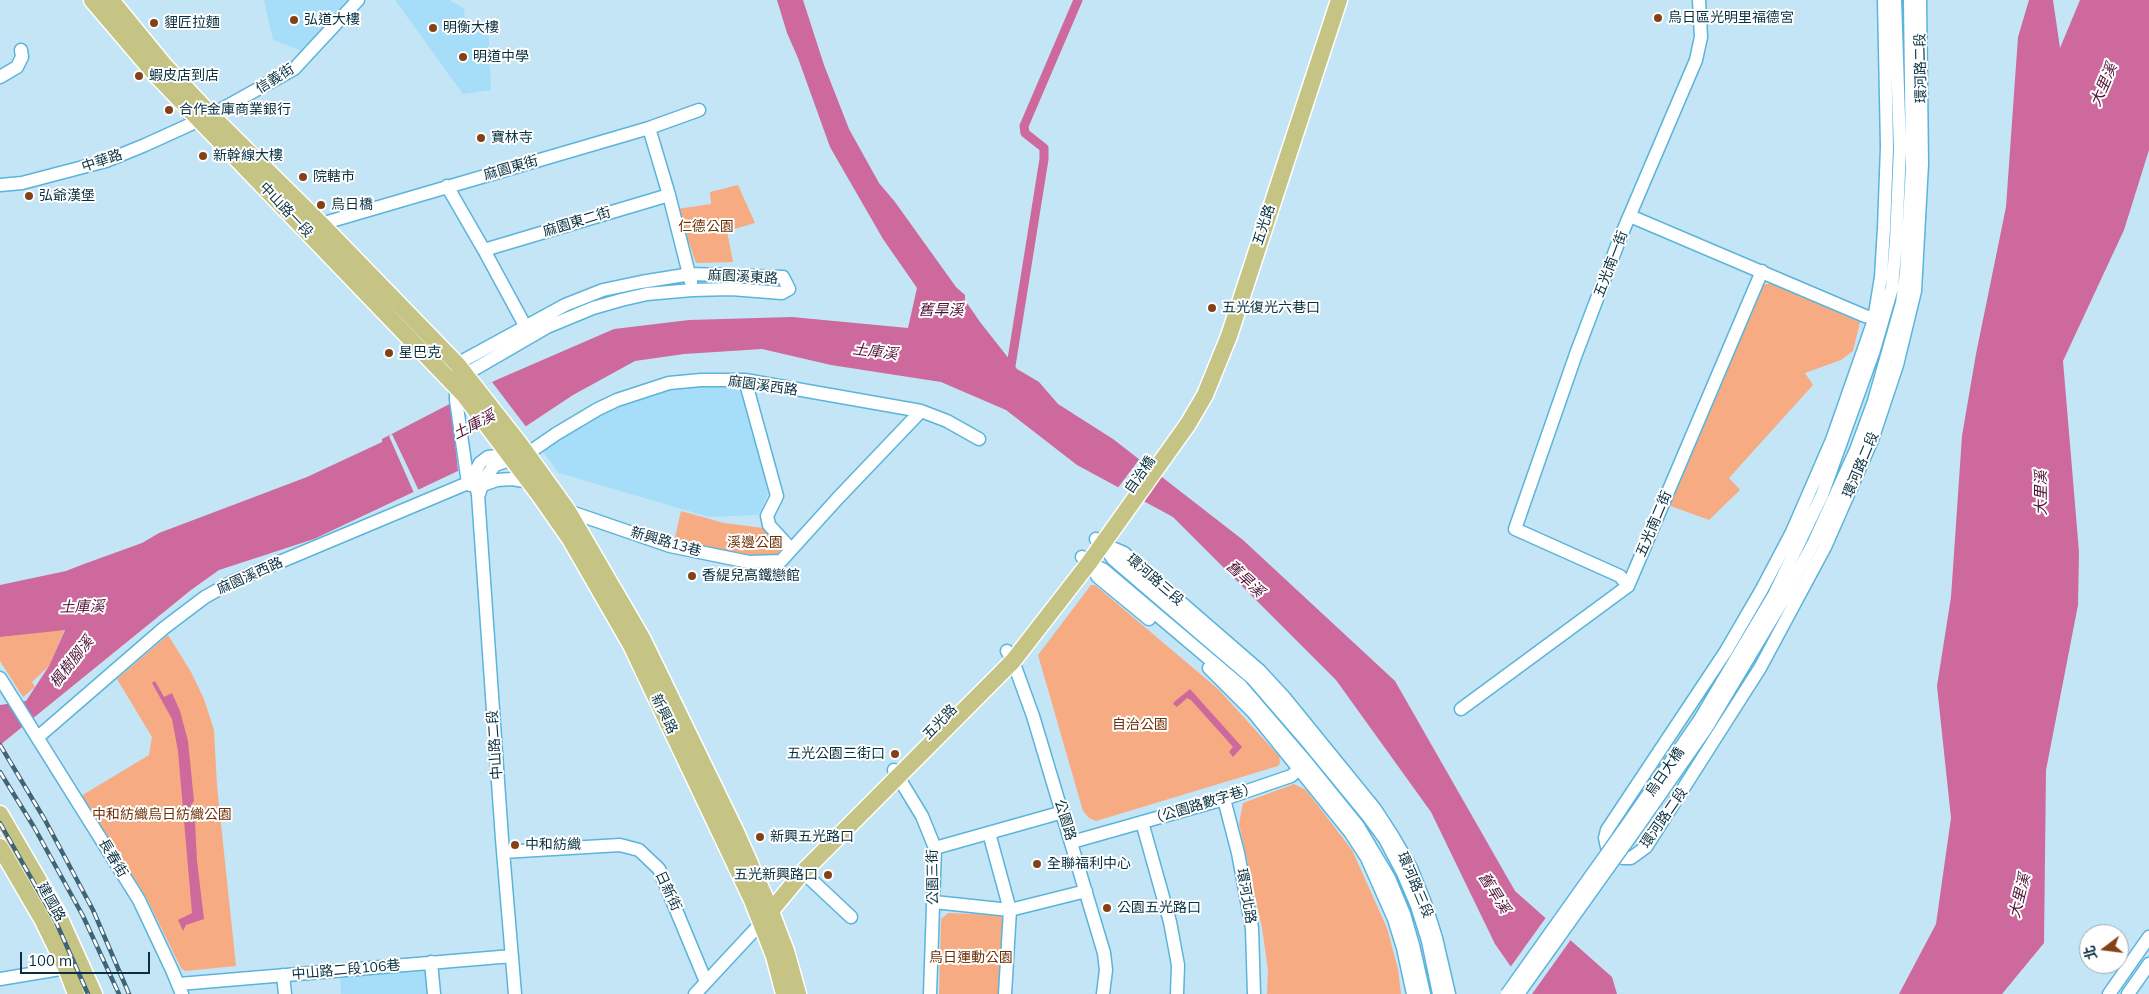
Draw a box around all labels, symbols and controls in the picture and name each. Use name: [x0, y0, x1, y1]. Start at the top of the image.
place label: 烏日區光明里福德宮: [1668, 10, 1794, 26]
place label: 弘道大樓: [304, 12, 360, 28]
marker: 烏日區光明里福德宮: [1652, 12, 1664, 24]
marker: 弘道大樓: [288, 14, 300, 26]
place label: 貍匠拉麵: [164, 15, 220, 31]
marker: 貍匠拉麵: [148, 17, 160, 29]
place label: 明衡大樓: [443, 20, 499, 36]
marker: 明衡大樓: [427, 22, 439, 34]
street label: 環河路二段: [1912, 33, 1930, 103]
place label: 明道中學: [473, 49, 529, 65]
marker: 明道中學: [457, 51, 469, 63]
street label: 信義街: [253, 61, 297, 97]
water label: 大里溪: [2087, 61, 2121, 109]
place label: 蝦皮店到店: [149, 68, 219, 84]
marker: 蝦皮店到店: [133, 70, 145, 82]
place label: 合作金庫商業銀行: [179, 102, 291, 118]
marker: 合作金庫商業銀行: [163, 104, 175, 116]
place label: 寶林寺: [491, 130, 533, 146]
marker: 寶林寺: [475, 132, 487, 144]
street label: 中華路: [79, 146, 125, 176]
place label: 新幹線大樓: [213, 148, 283, 164]
marker: 新幹線大樓: [197, 150, 209, 162]
street label: 麻園東街: [482, 152, 540, 184]
place label: 院轄市: [313, 169, 355, 185]
marker: 院轄市: [297, 171, 309, 183]
street label: 中山路一段: [256, 179, 316, 241]
place label: 弘爺漢堡: [39, 188, 95, 204]
marker: 弘爺漢堡: [23, 190, 35, 202]
place label: 烏日橋: [331, 197, 373, 213]
marker: 烏日橋: [315, 199, 327, 211]
street label: 五光路: [1250, 202, 1278, 248]
street label: 麻園東二街: [541, 204, 613, 240]
park label: 仁德公園: [678, 219, 734, 235]
street label: 五光南一街: [1591, 228, 1631, 300]
street label: 麻園溪東路: [708, 267, 778, 287]
place label: 五光復光六巷口: [1222, 300, 1320, 316]
water label: 舊旱溪: [919, 301, 963, 319]
marker: 五光復光六巷口: [1206, 302, 1218, 314]
water label: 土庫溪: [852, 340, 898, 364]
place label: 星巴克: [399, 345, 441, 361]
marker: 星巴克: [383, 347, 395, 359]
street label: 麻園溪西路: [727, 373, 799, 399]
water label: 土庫溪: [450, 407, 498, 443]
street label: 環河路二段: [1840, 430, 1882, 500]
street label: 自治橋: [1121, 453, 1159, 497]
water label: 大里溪: [2032, 471, 2050, 515]
street label: 五光南二街: [1633, 489, 1675, 559]
street label: 新興路13巷: [629, 524, 703, 560]
park label: 溪邊公園: [727, 535, 783, 551]
street label: 環河路三段: [1123, 551, 1187, 609]
street label: 麻園溪西路: [215, 554, 285, 598]
water label: 舊旱溪: [1222, 557, 1268, 601]
place label: 香緹兒高鐵戀館: [702, 568, 800, 584]
marker: 香緹兒高鐵戀館: [686, 570, 698, 582]
water label: 土庫溪: [59, 598, 105, 616]
water label: 楓樹腳溪: [46, 633, 98, 691]
street label: 新興路: [647, 691, 681, 737]
street label: 五光路: [919, 701, 961, 743]
street label: 中山路二段: [484, 709, 506, 781]
park label: 自治公園: [1112, 717, 1168, 733]
street label: 烏日大橋: [1642, 744, 1688, 800]
place label: 五光公園三街口: [787, 746, 885, 762]
marker: 五光公園三街口: [889, 748, 901, 760]
street label: （公園路數字巷）: [1147, 780, 1259, 828]
street label: 環河路二段: [1637, 785, 1691, 851]
street label: 公園路: [1051, 797, 1079, 843]
park label: 中和紡織烏日紡織公園: [92, 807, 232, 823]
place label: 新興五光路口: [770, 829, 854, 845]
marker: 新興五光路口: [754, 831, 766, 843]
street label: 長春街: [95, 836, 131, 880]
place label: 中和紡織: [525, 837, 581, 853]
marker: 中和紡織: [509, 839, 521, 851]
street label: 公園三街: [924, 849, 942, 905]
street label: 環河路三段: [1394, 850, 1436, 920]
place label: 全聯福利中心: [1047, 856, 1131, 872]
marker: 全聯福利中心: [1031, 858, 1043, 870]
place label: 五光新興路口: [734, 867, 818, 883]
street label: 環河北路: [1233, 867, 1259, 925]
street label: 日新街: [652, 868, 684, 914]
marker: 五光新興路口: [822, 869, 834, 881]
water label: 舊旱溪: [1474, 869, 1514, 917]
water label: 大里溪: [2006, 872, 2034, 920]
street label: 建國路: [33, 880, 69, 924]
place label: 公園五光路口: [1117, 900, 1201, 916]
marker: 公園五光路口: [1101, 902, 1113, 914]
north arrow: [2079, 924, 2129, 974]
scale bar: [22, 942, 152, 974]
text: 北: [2080, 944, 2101, 962]
park label: 烏日運動公園: [929, 950, 1013, 966]
text: 100 m: [28, 951, 72, 970]
street label: 中山路二段106巷: [291, 957, 401, 983]

